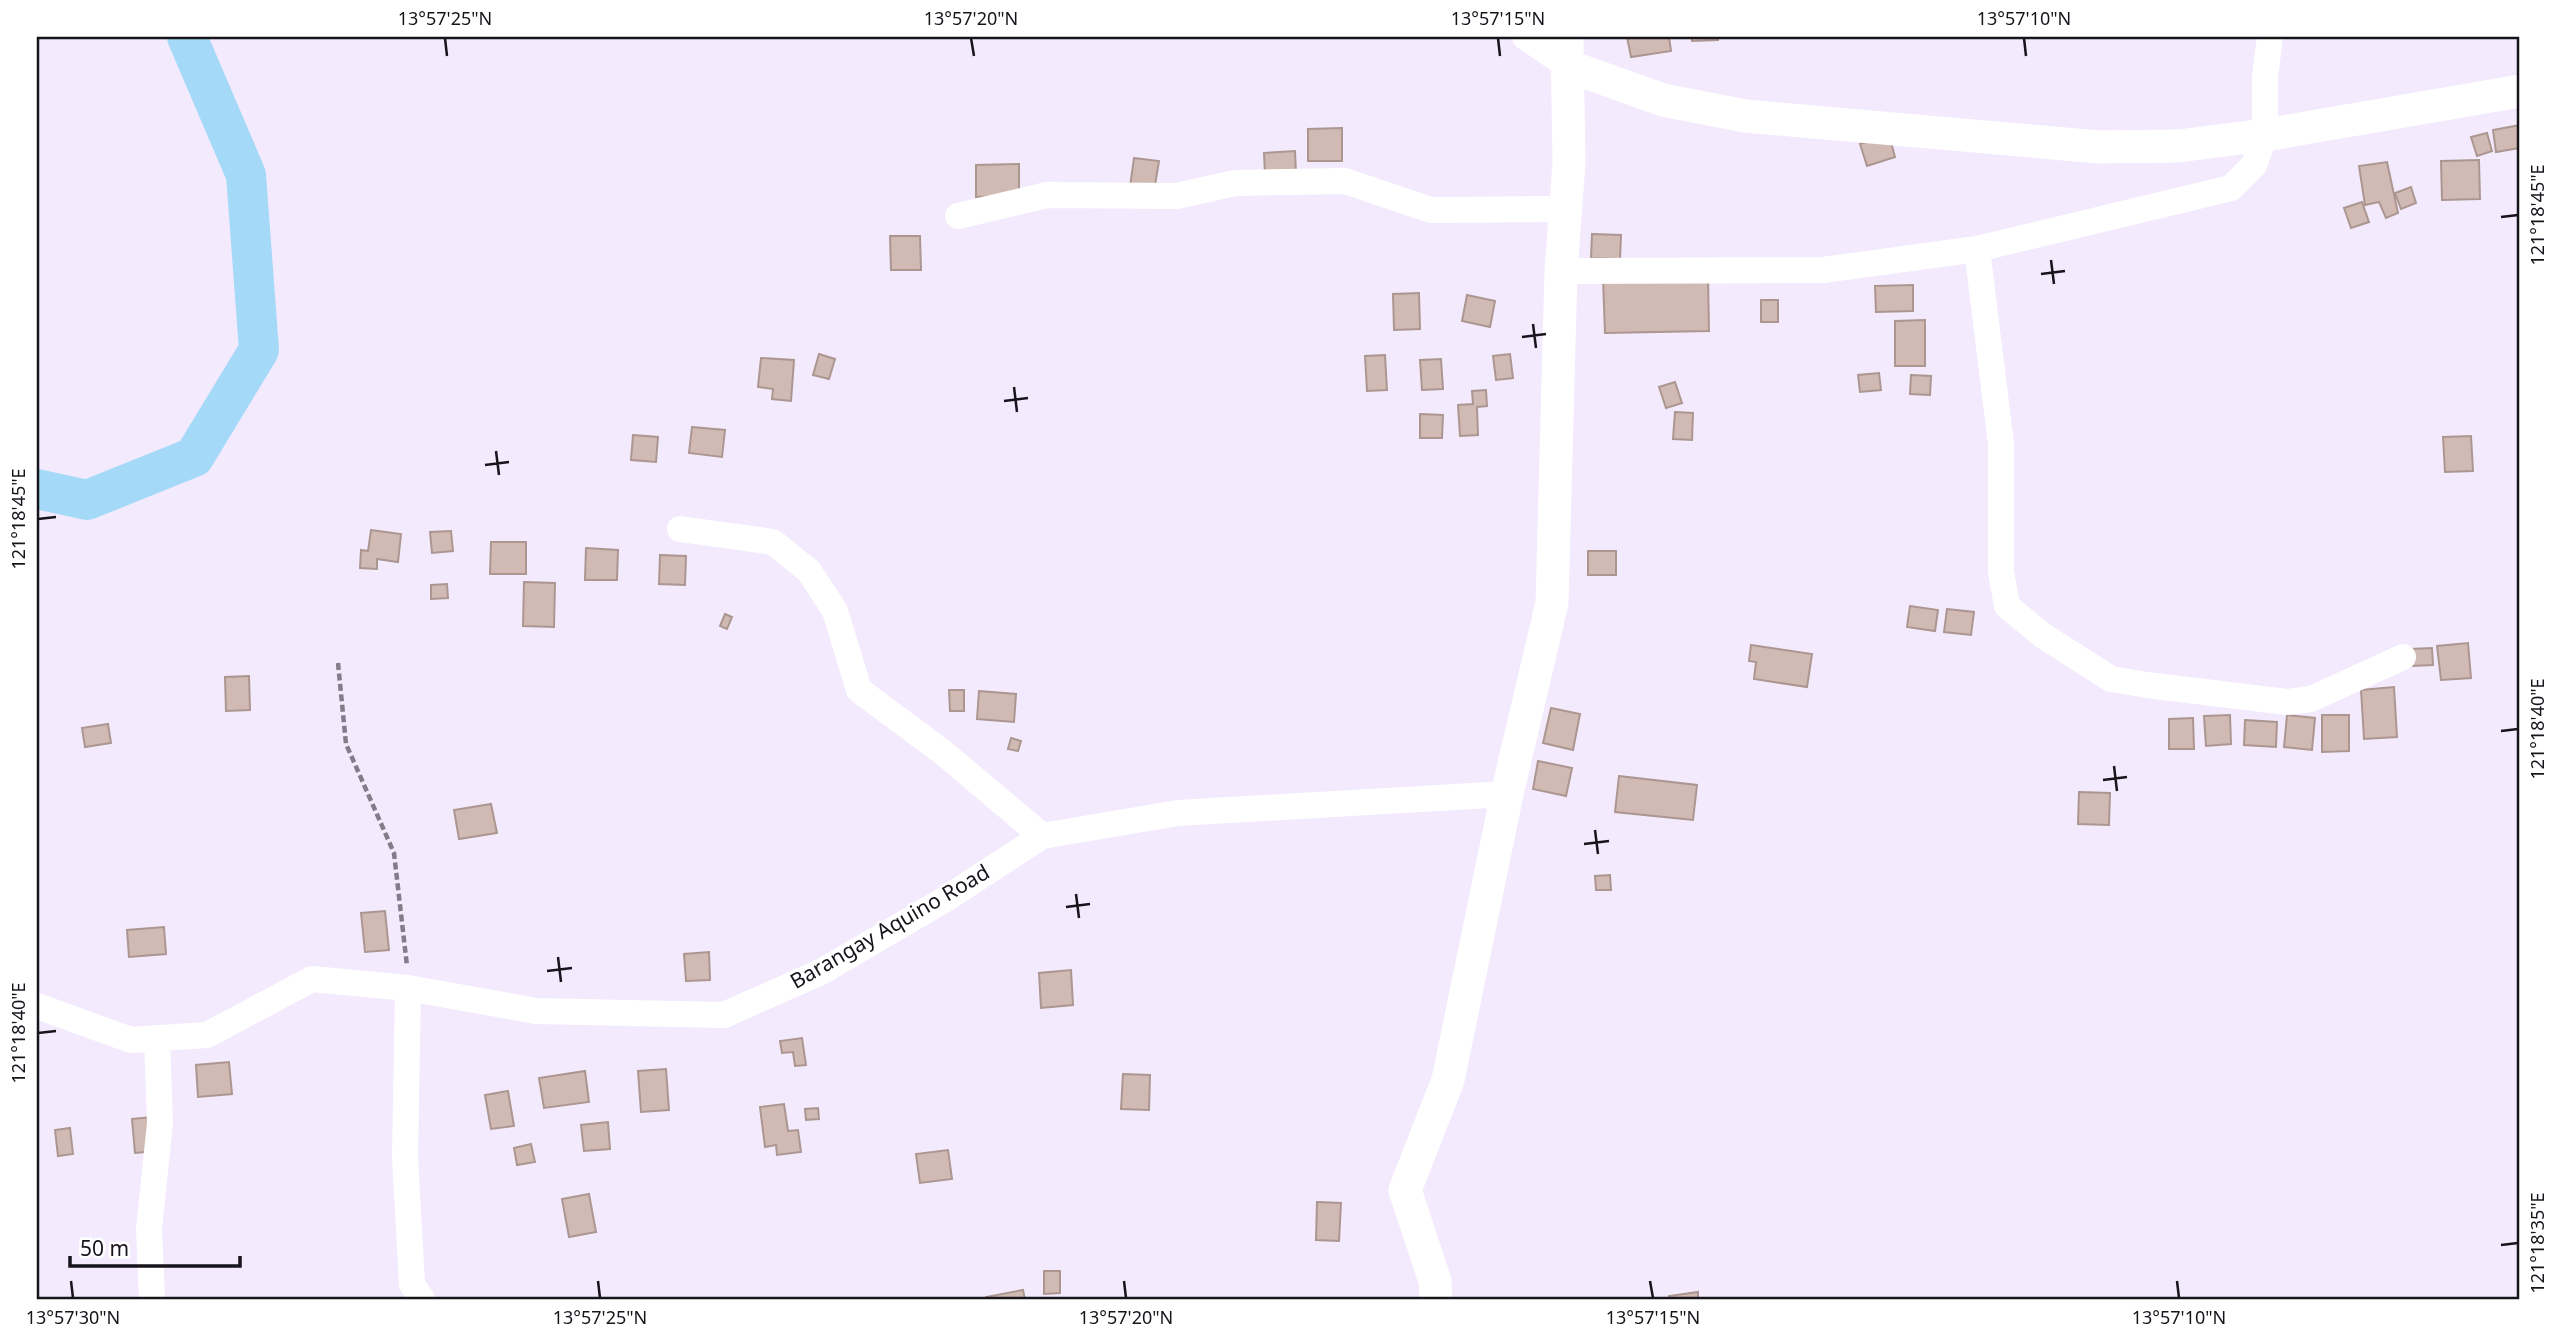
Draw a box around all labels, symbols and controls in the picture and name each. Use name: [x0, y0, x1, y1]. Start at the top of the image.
text: 13°57'25"N: [398, 6, 492, 30]
text: 13°57'20"N: [924, 6, 1018, 30]
text: 13°57'15"N: [1451, 6, 1545, 30]
text: 13°57'10"N: [1977, 6, 2071, 30]
text: 121°18'45"E: [2525, 164, 2549, 266]
text: 121°18'45"E: [6, 468, 30, 570]
text: 121°18'40"E: [2525, 678, 2549, 780]
street label: Barangay Aquino Road: [785, 858, 994, 995]
text: 121°18'40"E: [6, 982, 30, 1084]
text: 121°18'35"E: [2525, 1192, 2549, 1294]
scale bar: [70, 1225, 240, 1269]
text: 50 m: [80, 1234, 129, 1262]
text: 13°57'30"N: [26, 1305, 120, 1329]
text: 13°57'25"N: [553, 1305, 647, 1329]
text: 13°57'20"N: [1079, 1305, 1173, 1329]
text: 13°57'15"N: [1606, 1305, 1700, 1329]
text: 13°57'10"N: [2132, 1305, 2226, 1329]

